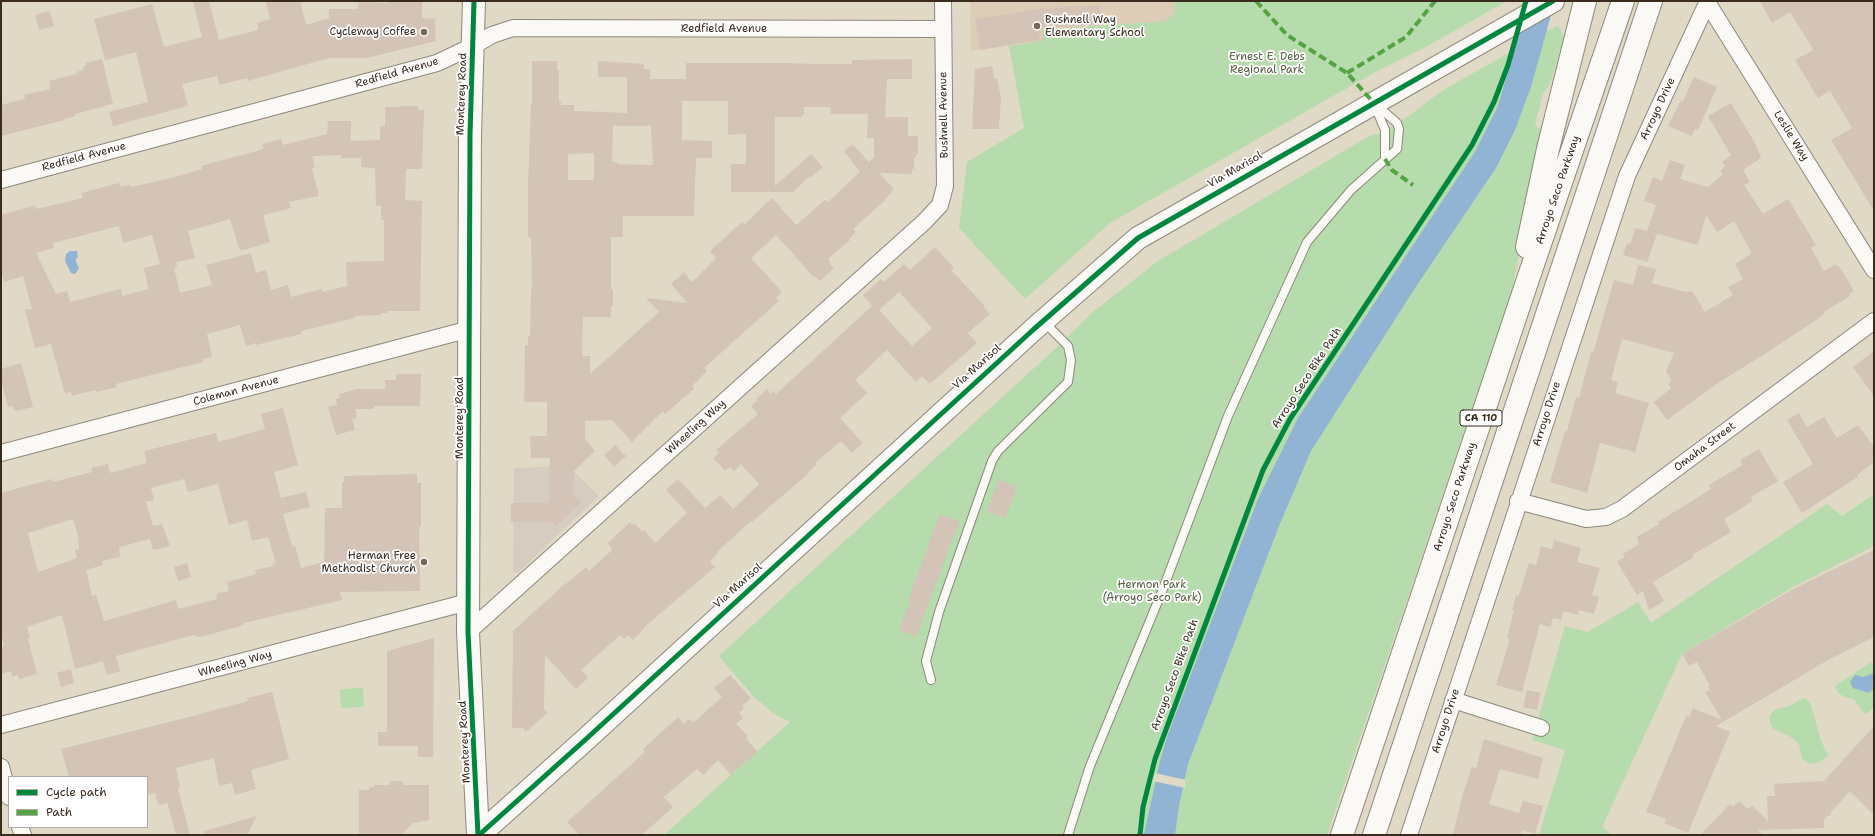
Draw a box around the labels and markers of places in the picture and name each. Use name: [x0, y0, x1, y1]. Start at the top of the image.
place label: Bushnell Way Elementary School: [1045, 13, 1144, 39]
marker: Bushnell Way Elementary School: [1032, 21, 1042, 31]
place label: Cycleway Coffee: [329, 25, 416, 39]
marker: Cycleway Coffee: [419, 27, 429, 37]
place label: Herman Free Methodist Church: [321, 549, 416, 575]
marker: Herman Free Methodist Church: [419, 557, 429, 567]

